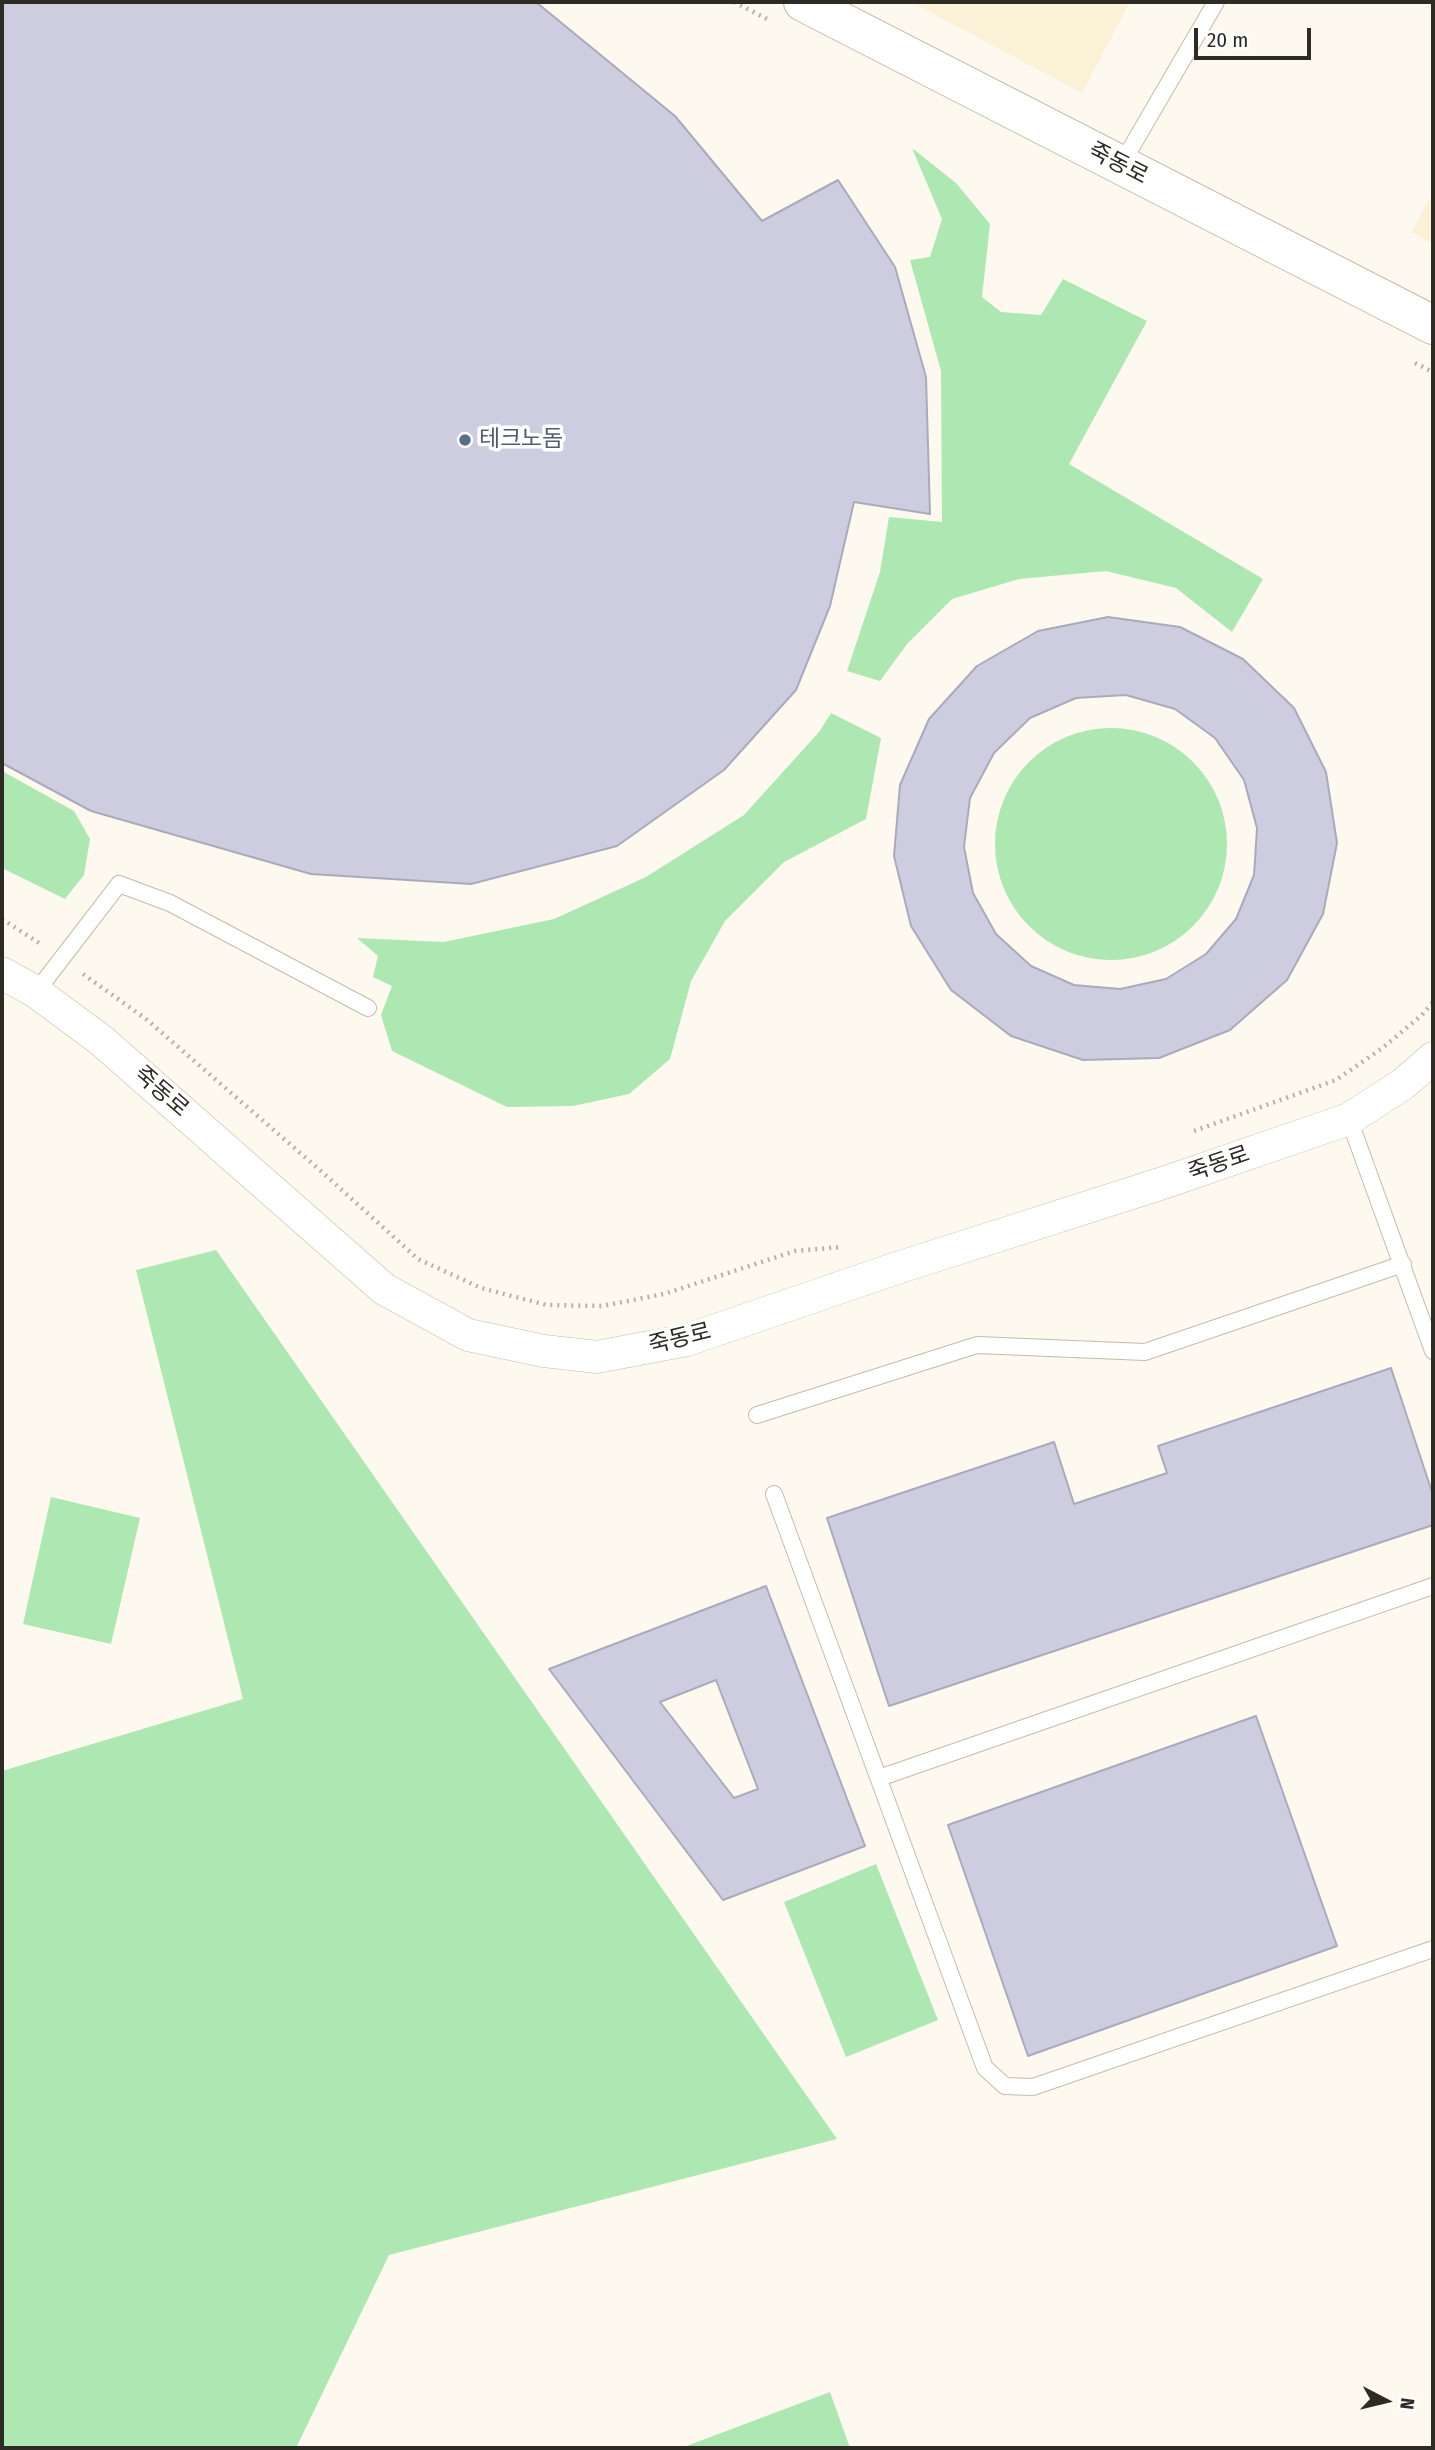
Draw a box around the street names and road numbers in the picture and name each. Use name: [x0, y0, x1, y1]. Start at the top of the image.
street label: 죽동로: [1083, 137, 1153, 191]
street label: 죽동로: [128, 1061, 194, 1123]
street label: 죽동로: [1184, 1141, 1254, 1187]
street label: 죽동로: [646, 1318, 714, 1360]

